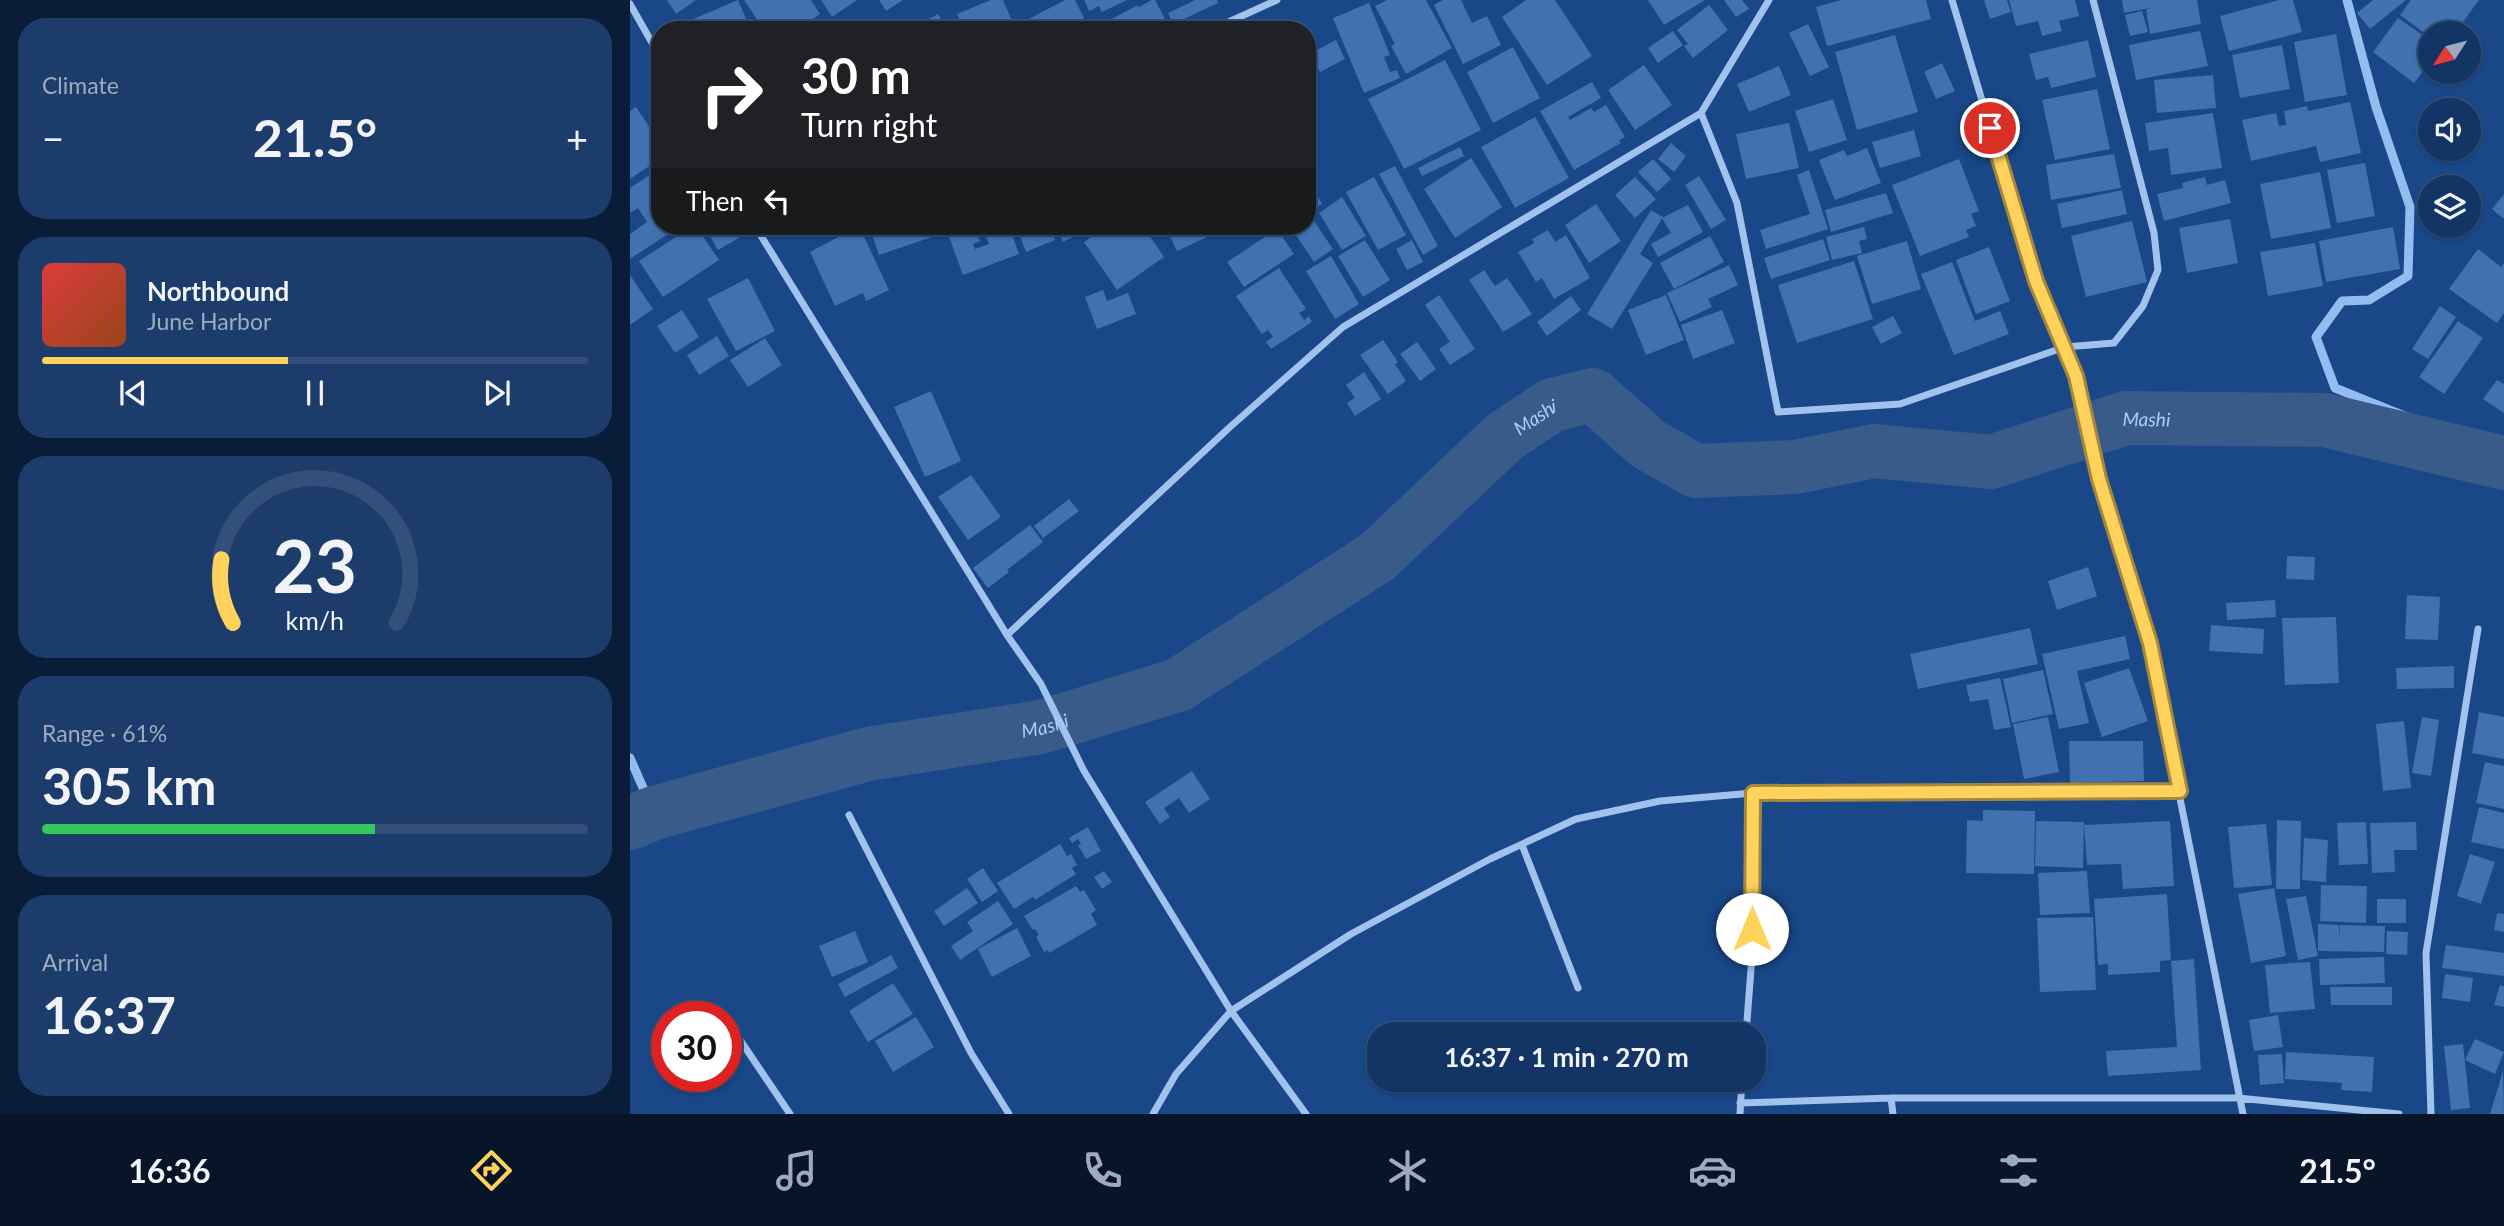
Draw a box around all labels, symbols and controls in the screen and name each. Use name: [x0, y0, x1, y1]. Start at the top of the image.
north arrow: [2418, 21, 2482, 84]
map controls: [2418, 21, 2481, 238]
text: 30 m: [801, 46, 911, 104]
icon: right: [686, 49, 777, 140]
text: Climate: [42, 71, 119, 99]
pin: [1960, 98, 2020, 158]
button: sound: [2418, 98, 2481, 161]
text: Turn right: [801, 105, 937, 144]
text: 21.5°: [253, 106, 377, 168]
icon: arrive: [1971, 109, 2009, 147]
text: −: [42, 115, 64, 161]
text: +: [566, 115, 588, 161]
button: layers: [2418, 175, 2481, 238]
icon: left: [758, 182, 796, 220]
text: Then: [686, 185, 744, 217]
text: Northbound: [147, 275, 289, 307]
text: June Harbor: [147, 307, 271, 335]
icon: previous: [114, 374, 152, 412]
icon: pause: [296, 374, 334, 412]
icon: next: [478, 374, 516, 412]
water label: Mashi: [1509, 393, 1559, 439]
water label: Mashi: [2122, 406, 2171, 430]
text: 23: [273, 521, 357, 609]
text: km/h: [286, 605, 344, 635]
water label: Mashi: [1019, 708, 1072, 741]
text: Range · 61%: [42, 719, 167, 747]
text: 305 km: [42, 754, 216, 816]
position arrow: [1715, 892, 1789, 966]
text: Arrival: [42, 948, 108, 976]
text: 16:37: [42, 983, 176, 1045]
speed limit sign: 30: [651, 1001, 742, 1092]
text: 16:37 · 1 min · 270 m: [1444, 1041, 1689, 1073]
icon: directions: [467, 1146, 516, 1195]
icon: music: [772, 1146, 821, 1195]
icon: phone: [1078, 1146, 1127, 1195]
icon: climate: [1383, 1146, 1432, 1195]
icon: car: [1688, 1146, 1737, 1195]
icon: filters: [1994, 1146, 2043, 1195]
text: 16:36: [128, 1151, 211, 1190]
text: 21.5°: [2299, 1151, 2376, 1190]

